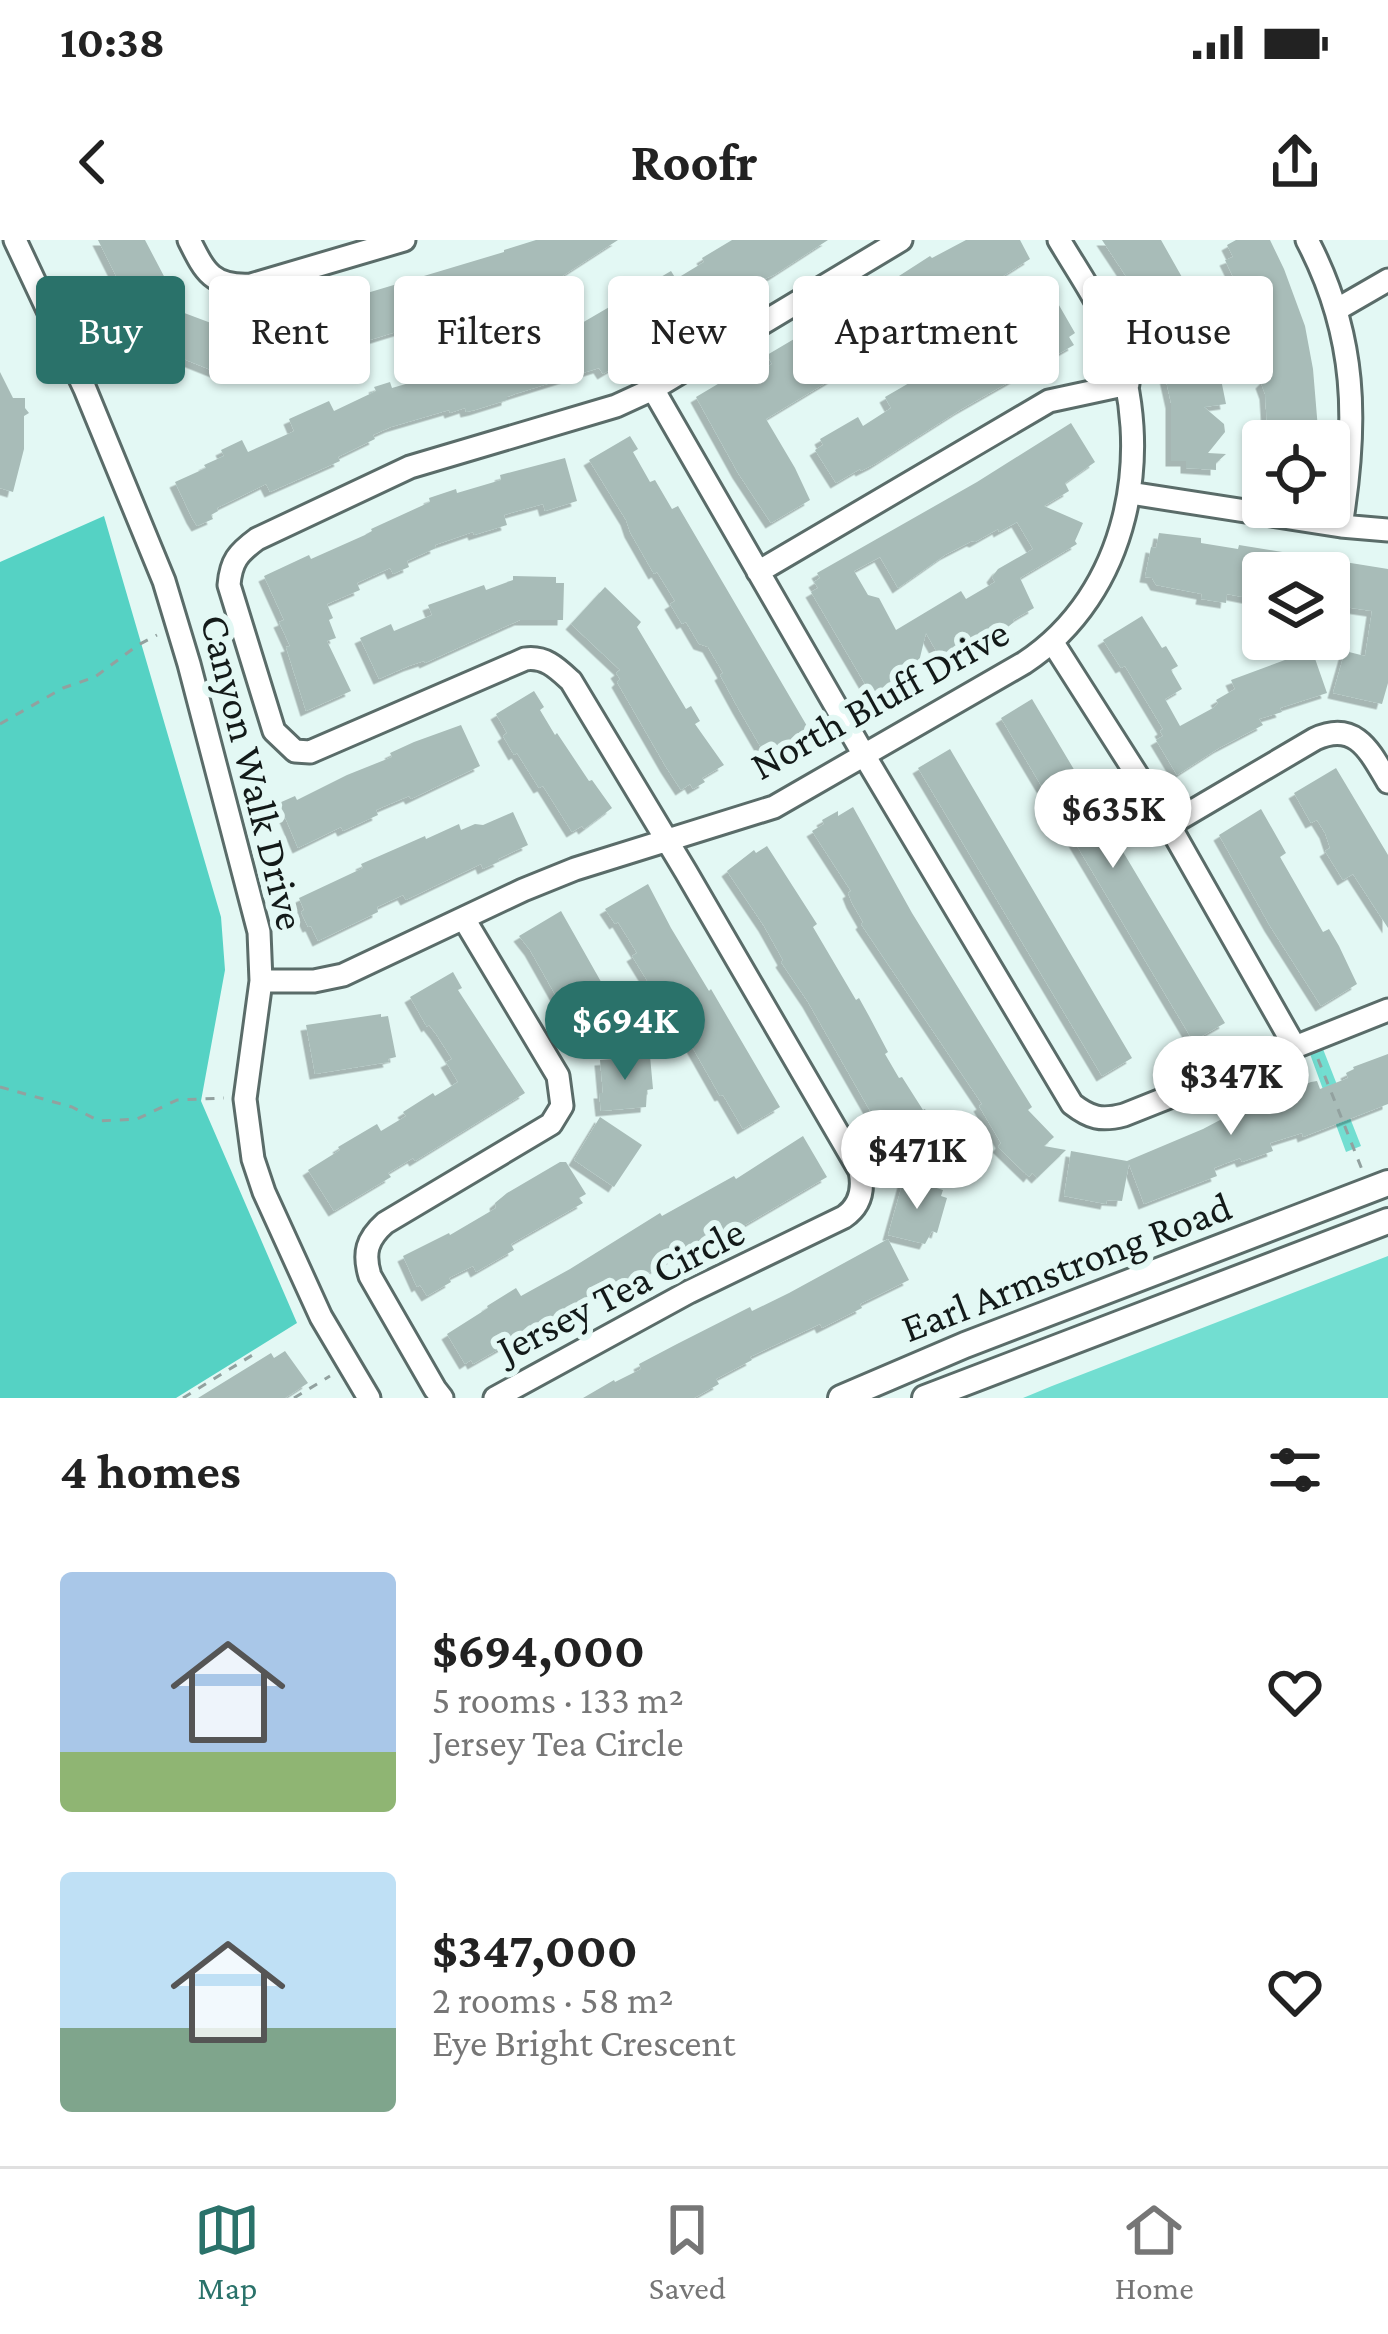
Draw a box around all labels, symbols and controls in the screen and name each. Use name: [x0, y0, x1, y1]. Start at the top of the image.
text: 10:38: [60, 17, 165, 67]
icon: back: [60, 129, 126, 195]
icon: share: [1262, 129, 1328, 195]
text: Roofr: [630, 132, 758, 192]
chip: Buy: [36, 276, 185, 384]
chip: Rent: [209, 276, 370, 384]
chip: Filters: [394, 276, 584, 384]
chip: New: [608, 276, 769, 384]
chip: Apartment: [793, 276, 1059, 384]
chip: House: [1083, 276, 1273, 384]
map controls: [1242, 420, 1350, 660]
button: locate: [1242, 420, 1350, 528]
button: layers: [1242, 552, 1350, 660]
street label: North Bluff Drive: [742, 608, 1016, 789]
street label: Canyon Walk Drive: [192, 610, 315, 935]
pin: $635K: [1029, 769, 1197, 871]
text: $635K: [1061, 786, 1165, 829]
pin: $694K: [541, 981, 709, 1083]
text: $694K: [572, 998, 678, 1041]
pin: $347K: [1147, 1036, 1315, 1138]
text: $347K: [1180, 1053, 1282, 1096]
pin: $471K: [833, 1110, 1001, 1212]
text: $471K: [868, 1127, 966, 1170]
street label: Earl Armstrong Road: [895, 1182, 1238, 1351]
street label: Jersey Tea Circle: [485, 1207, 752, 1374]
icon: filters: [1262, 1437, 1328, 1503]
text: 4 homes: [60, 1442, 241, 1499]
icon: home: [156, 1620, 300, 1764]
text: $694,000: [432, 1621, 645, 1678]
icon: heart: [1262, 1659, 1328, 1725]
text: 5 rooms · 133 m²: [432, 1678, 684, 1721]
text: Jersey Tea Circle: [432, 1721, 684, 1764]
icon: home: [156, 1920, 300, 2064]
text: $347,000: [432, 1921, 638, 1978]
icon: heart: [1262, 1959, 1328, 2025]
text: 2 rooms · 58 m²: [432, 1978, 674, 2021]
text: Eye Bright Crescent: [432, 2021, 735, 2064]
tab: Map: [194, 2197, 260, 2306]
tab: Saved: [649, 2197, 726, 2306]
tab: Home: [1115, 2197, 1194, 2306]

